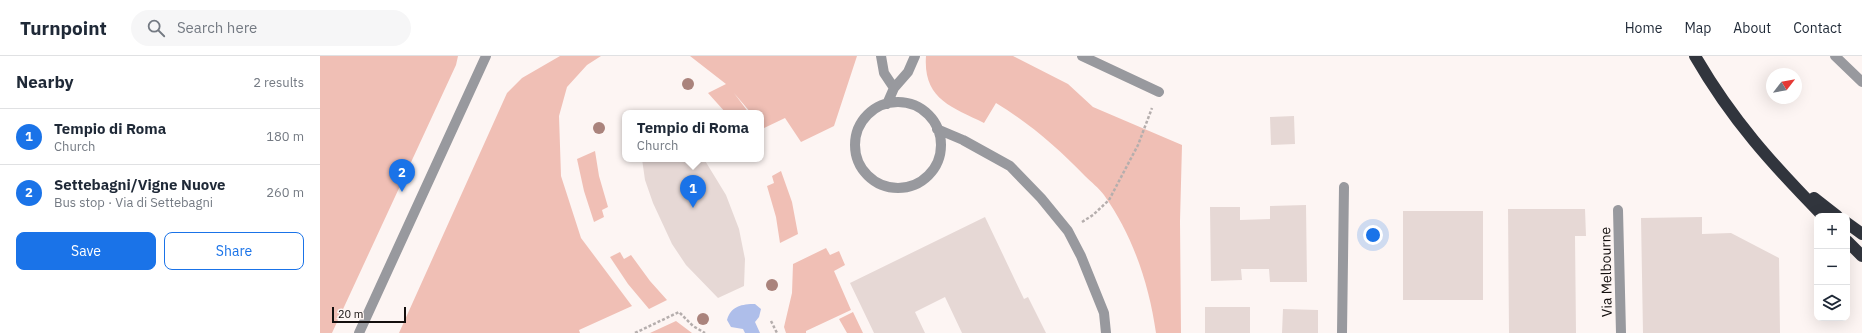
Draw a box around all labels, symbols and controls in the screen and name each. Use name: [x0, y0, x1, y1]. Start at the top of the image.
search box: [131, 10, 411, 46]
text: Turnpoint: [20, 16, 107, 40]
icon: search: [145, 17, 167, 39]
text: Search here: [177, 18, 257, 37]
text: Home: [1625, 19, 1662, 37]
text: Map: [1684, 19, 1711, 37]
text: About: [1733, 19, 1771, 37]
text: Contact: [1793, 19, 1842, 37]
north arrow: [1766, 68, 1802, 104]
text: Nearby: [16, 71, 74, 93]
text: 2 results: [253, 74, 304, 91]
popup: [622, 110, 764, 162]
text: Tempio di Roma: [637, 118, 749, 137]
text: Tempio di Roma: [54, 119, 166, 138]
text: 1: [25, 128, 33, 145]
text: 180 m: [266, 128, 304, 145]
text: Church: [637, 137, 678, 154]
text: Church: [54, 138, 95, 155]
pin: 2: [389, 159, 415, 192]
text: Settebagni/Vigne Nuove: [54, 175, 226, 194]
pin: 1: [680, 175, 706, 208]
text: 2: [25, 184, 33, 201]
text: 260 m: [266, 184, 304, 201]
text: Bus stop · Via di Settebagni: [54, 194, 213, 211]
map controls: [1814, 213, 1850, 321]
button: +: [1814, 213, 1850, 249]
your location: [1363, 225, 1383, 245]
street label: Via Melbourne: [1596, 226, 1616, 317]
button: Save: [16, 232, 156, 270]
button: Share: [164, 232, 304, 270]
button: −: [1814, 249, 1850, 285]
button: layers: [1814, 285, 1850, 321]
scale bar: [332, 305, 406, 324]
text: 20 m: [338, 307, 363, 321]

